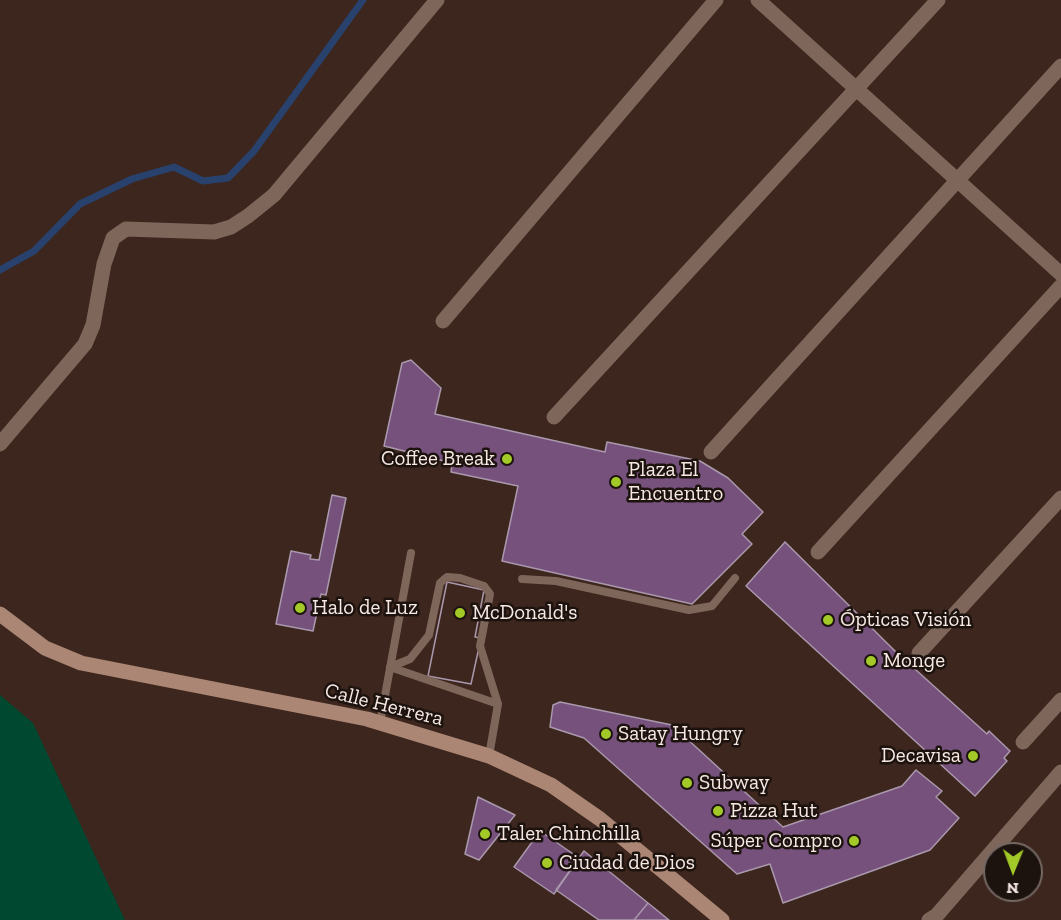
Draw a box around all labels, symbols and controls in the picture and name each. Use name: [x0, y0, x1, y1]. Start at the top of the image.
place label: Coffee Break: [381, 446, 495, 472]
marker: Coffee Break: [500, 452, 514, 466]
place label: Plaza El Encuentro: [628, 457, 723, 507]
marker: Plaza El Encuentro: [609, 475, 623, 489]
place label: Halo de Luz: [312, 595, 418, 621]
place label: McDonald's: [472, 600, 577, 626]
marker: Halo de Luz: [293, 601, 307, 615]
marker: McDonald's: [453, 606, 467, 620]
place label: Ópticas Visión: [840, 607, 971, 633]
marker: Ópticas Visión: [821, 613, 835, 627]
place label: Monge: [883, 648, 945, 674]
marker: Monge: [864, 654, 878, 668]
street label: Calle Herrera: [322, 678, 446, 732]
place label: Satay Hungry: [618, 721, 743, 747]
marker: Satay Hungry: [599, 727, 613, 741]
place label: Decavisa: [881, 743, 961, 769]
marker: Decavisa: [966, 749, 980, 763]
place label: Subway: [699, 770, 770, 796]
marker: Subway: [680, 776, 694, 790]
place label: Pizza Hut: [730, 798, 817, 824]
marker: Pizza Hut: [711, 804, 725, 818]
place label: Taler Chinchilla: [497, 821, 640, 847]
marker: Taler Chinchilla: [478, 827, 492, 841]
place label: Súper Compro: [710, 828, 842, 854]
marker: Súper Compro: [847, 834, 861, 848]
north arrow: [983, 842, 1043, 902]
place label: Ciudad de Dios: [559, 850, 695, 876]
marker: Ciudad de Dios: [540, 856, 554, 870]
text: N: [1006, 879, 1019, 898]

